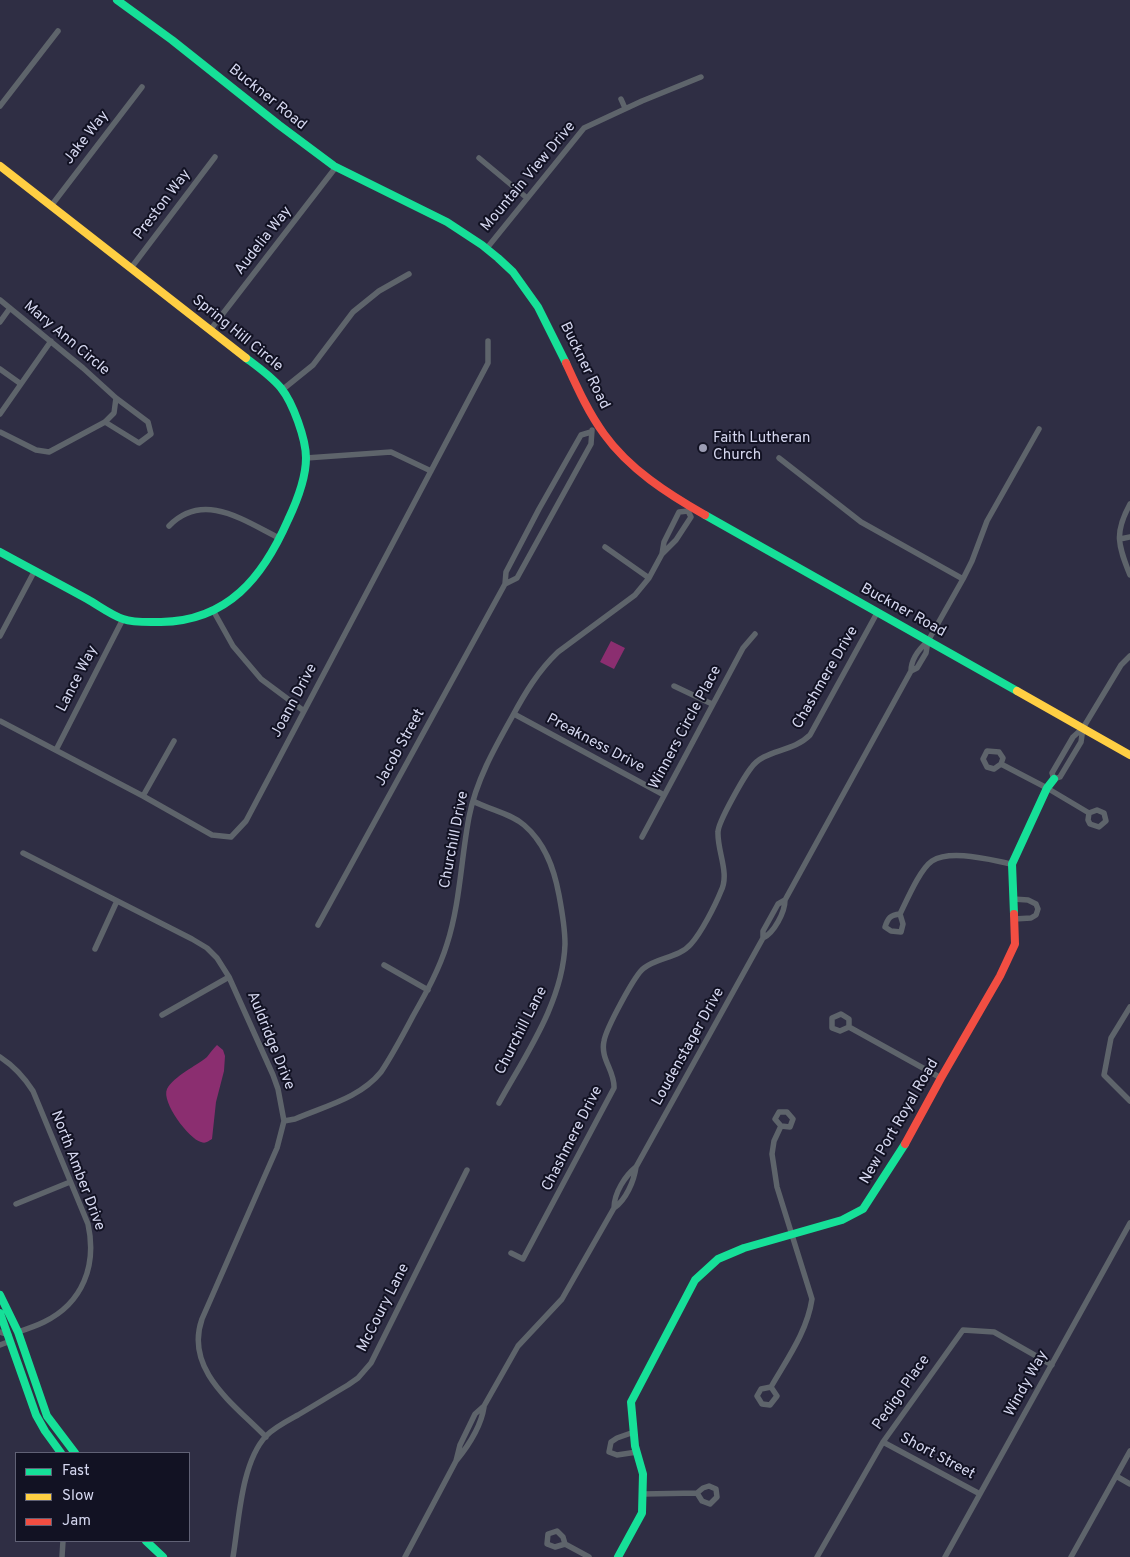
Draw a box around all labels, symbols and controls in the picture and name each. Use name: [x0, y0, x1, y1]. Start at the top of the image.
street label: Buckner Road: [225, 61, 309, 135]
street label: Jake Way: [60, 108, 114, 168]
street label: Mountain View Drive: [478, 118, 580, 236]
street label: Preston Way: [131, 166, 195, 244]
street label: Audelia Way: [232, 203, 296, 279]
street label: Spring Hill Circle: [188, 292, 286, 376]
street label: Mary Ann Circle: [19, 298, 113, 380]
street label: Buckner Road: [555, 319, 613, 413]
place label: Faith Lutheran Church: [713, 430, 810, 465]
marker: Faith Lutheran Church: [697, 442, 709, 454]
street label: Buckner Road: [857, 580, 949, 642]
street label: Chashmere Drive: [789, 623, 863, 733]
street label: Lance Way: [54, 643, 102, 715]
street label: Joann Drive: [268, 661, 322, 741]
street label: Winners Circle Place: [646, 663, 726, 793]
street label: Jacob Street: [372, 706, 430, 790]
street label: Preakness Drive: [543, 711, 647, 777]
street label: Churchill Drive: [437, 790, 473, 890]
street label: Churchill Lane: [492, 984, 552, 1078]
street label: Loudenstager Drive: [649, 985, 729, 1109]
street label: Auldridge Drive: [242, 989, 298, 1093]
street label: New Port Royal Road: [857, 1056, 943, 1188]
street label: Chashmere Drive: [539, 1083, 607, 1195]
street label: North Amber Drive: [46, 1108, 108, 1234]
street label: McCoury Lane: [354, 1261, 414, 1355]
street label: Windy Way: [1001, 1348, 1053, 1420]
street label: Pedigo Place: [870, 1352, 934, 1434]
street label: Short Street: [896, 1430, 978, 1484]
legend: [15, 1452, 190, 1542]
text: Fast: [62, 1462, 90, 1481]
text: Slow: [62, 1487, 94, 1506]
text: Jam: [62, 1512, 91, 1531]

